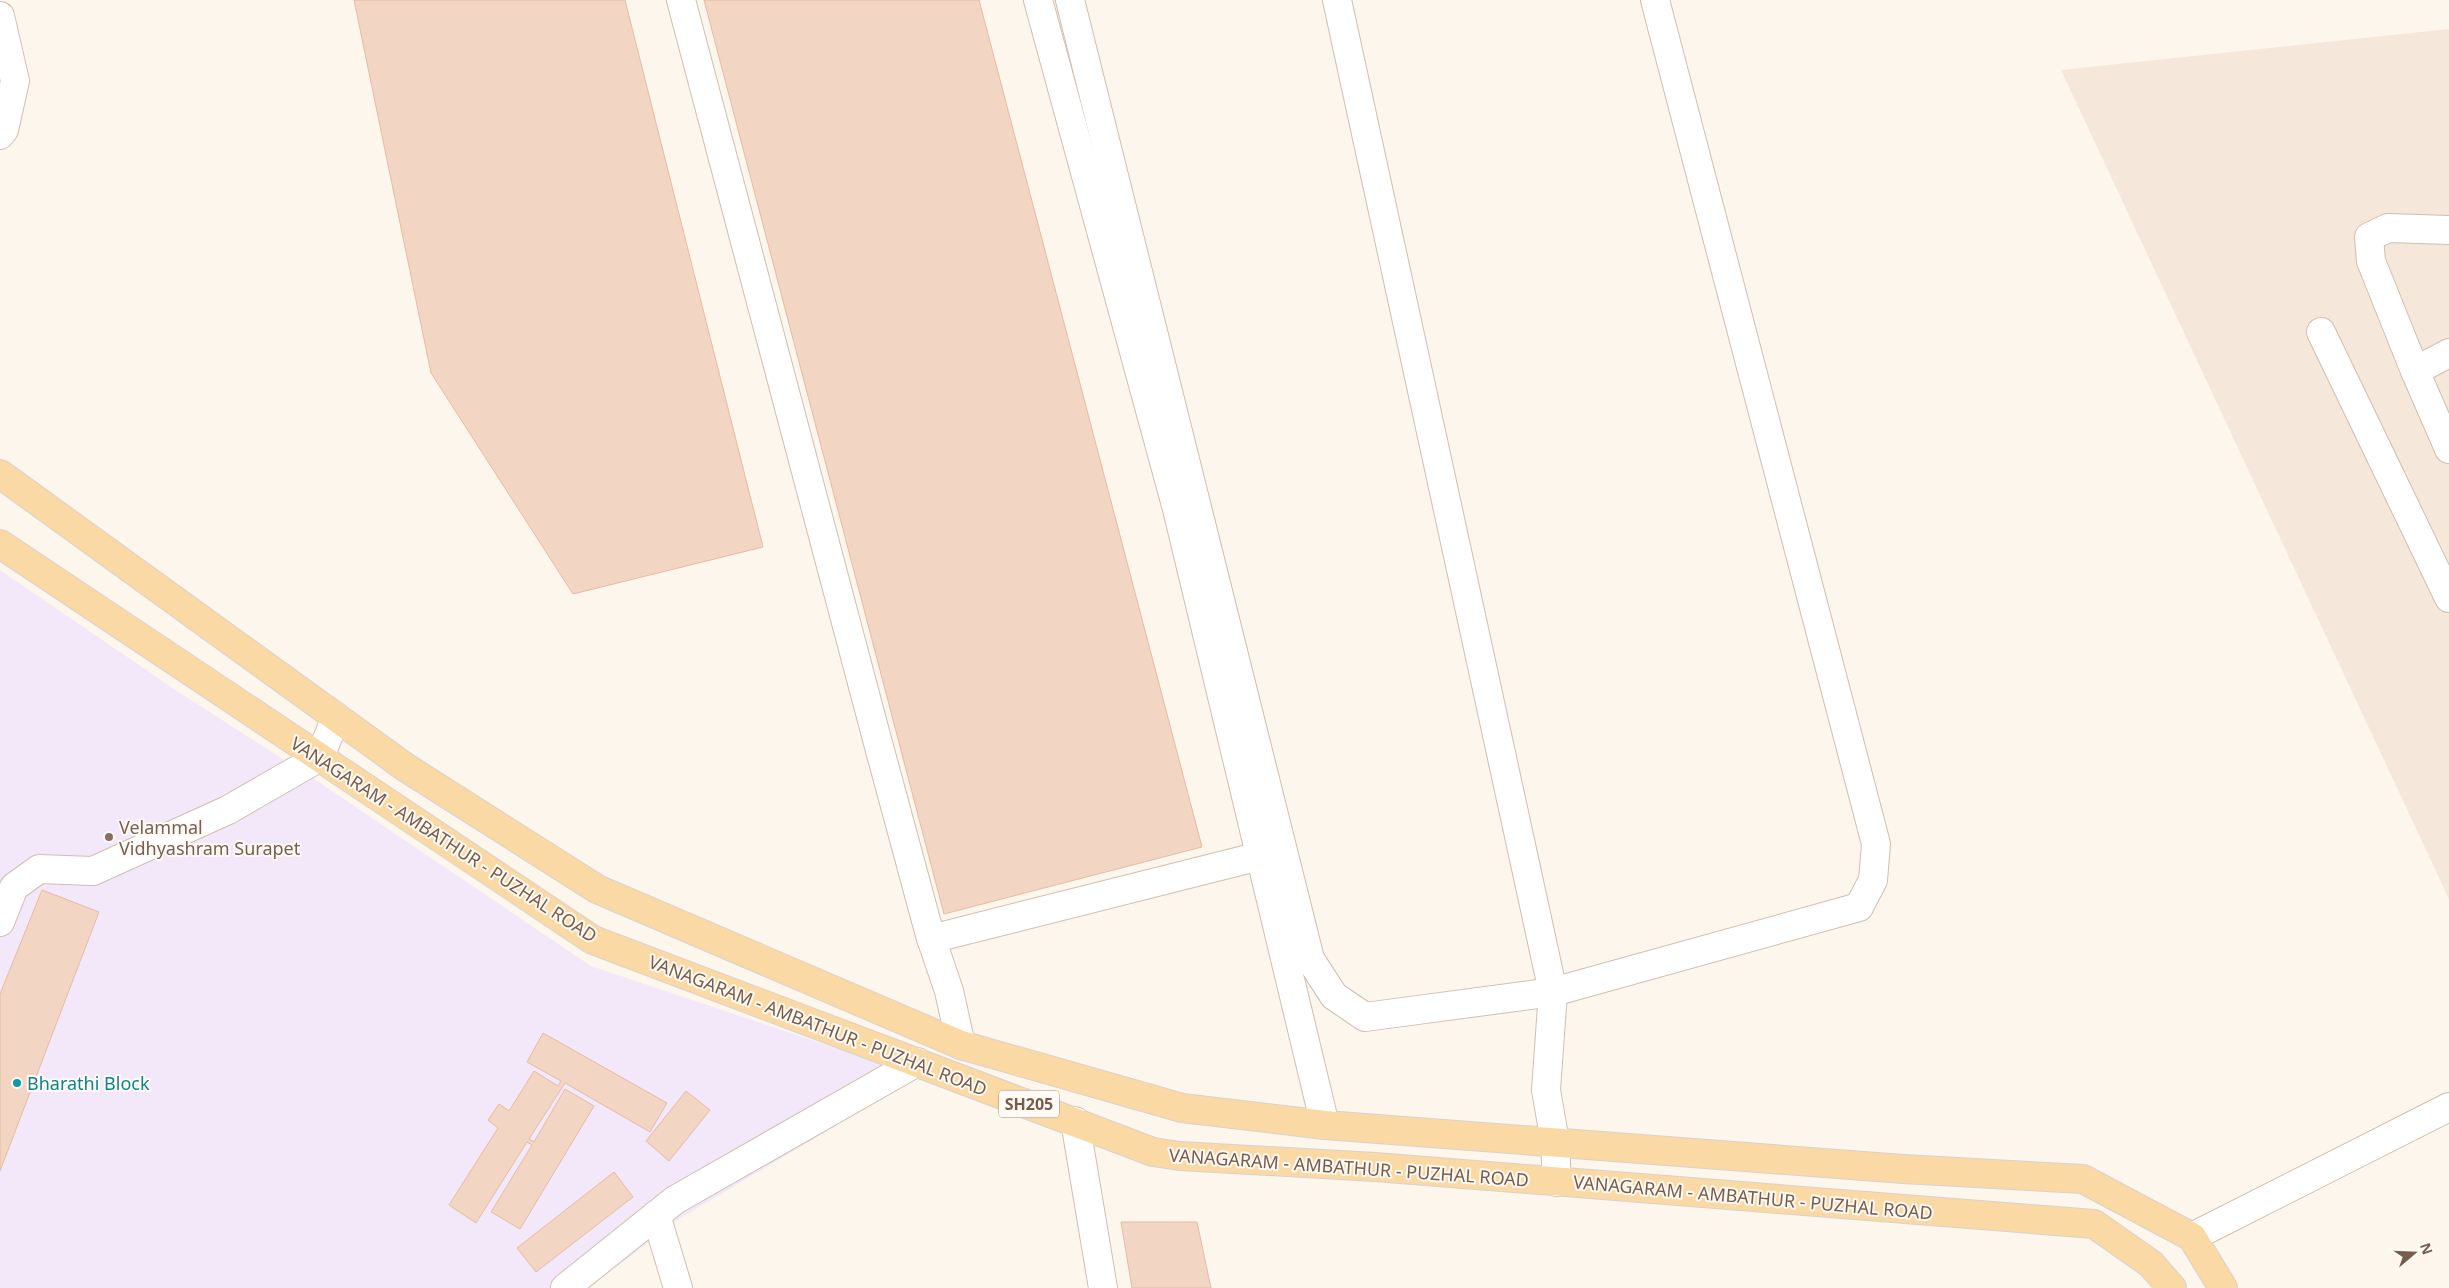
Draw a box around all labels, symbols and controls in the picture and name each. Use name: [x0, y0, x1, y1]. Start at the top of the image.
street label: VANAGARAM - AMBATHUR - PUZHAL ROAD: [286, 731, 602, 947]
place label: Velammal Vidhyashram Surapet: [119, 815, 301, 860]
marker: Velammal Vidhyashram Surapet: [103, 831, 115, 843]
street label: VANAGARAM - AMBATHUR - PUZHAL ROAD: [645, 949, 991, 1101]
place label: Bharathi Block: [27, 1071, 150, 1095]
marker: Bharathi Block: [11, 1077, 23, 1089]
road number: SH205: [999, 1090, 1059, 1118]
street label: VANAGARAM - AMBATHUR - PUZHAL ROAD: [1168, 1142, 1530, 1192]
street label: VANAGARAM - AMBATHUR - PUZHAL ROAD: [1572, 1169, 1934, 1225]
north arrow: [2389, 1228, 2439, 1278]
text: N: [2416, 1240, 2438, 1257]

